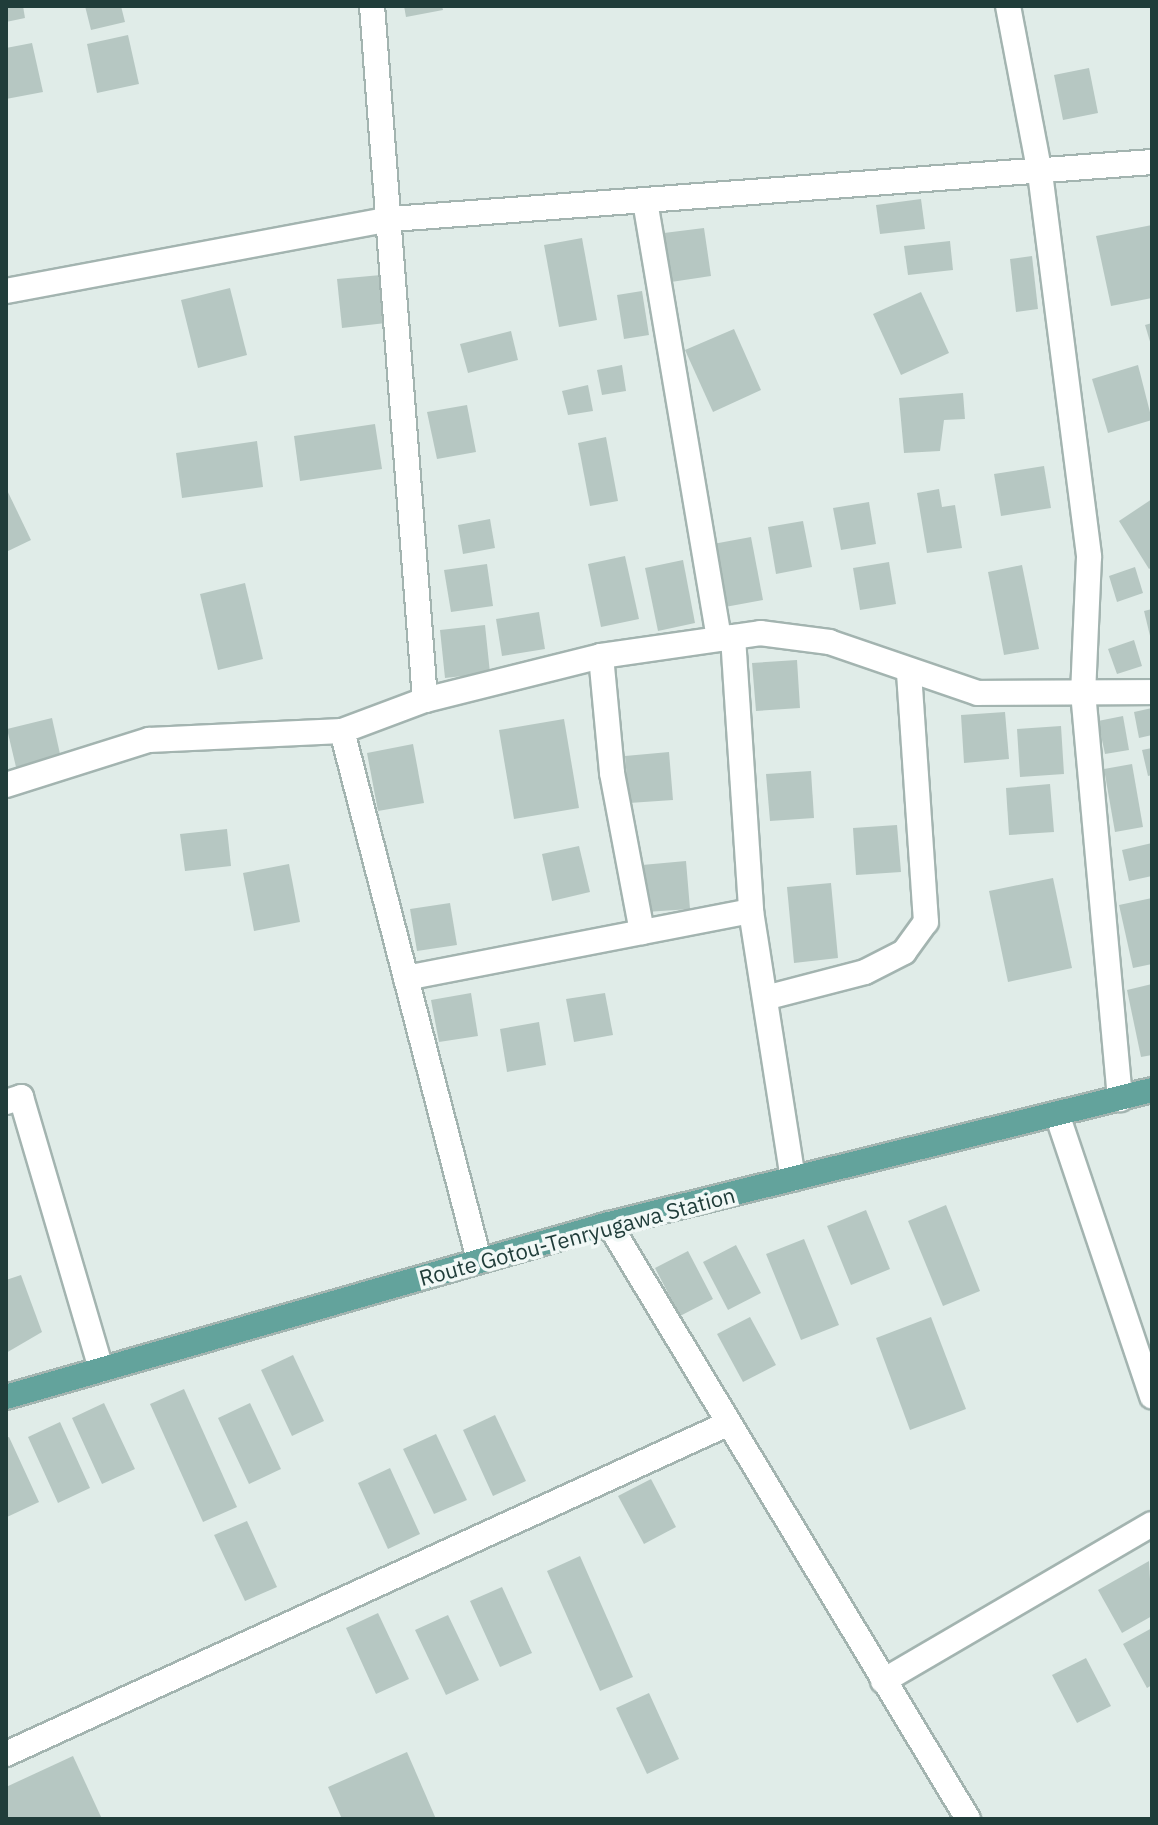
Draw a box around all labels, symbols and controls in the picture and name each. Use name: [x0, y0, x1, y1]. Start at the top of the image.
street label: Route Gotou-Tenryugawa Station: [416, 1181, 738, 1291]

